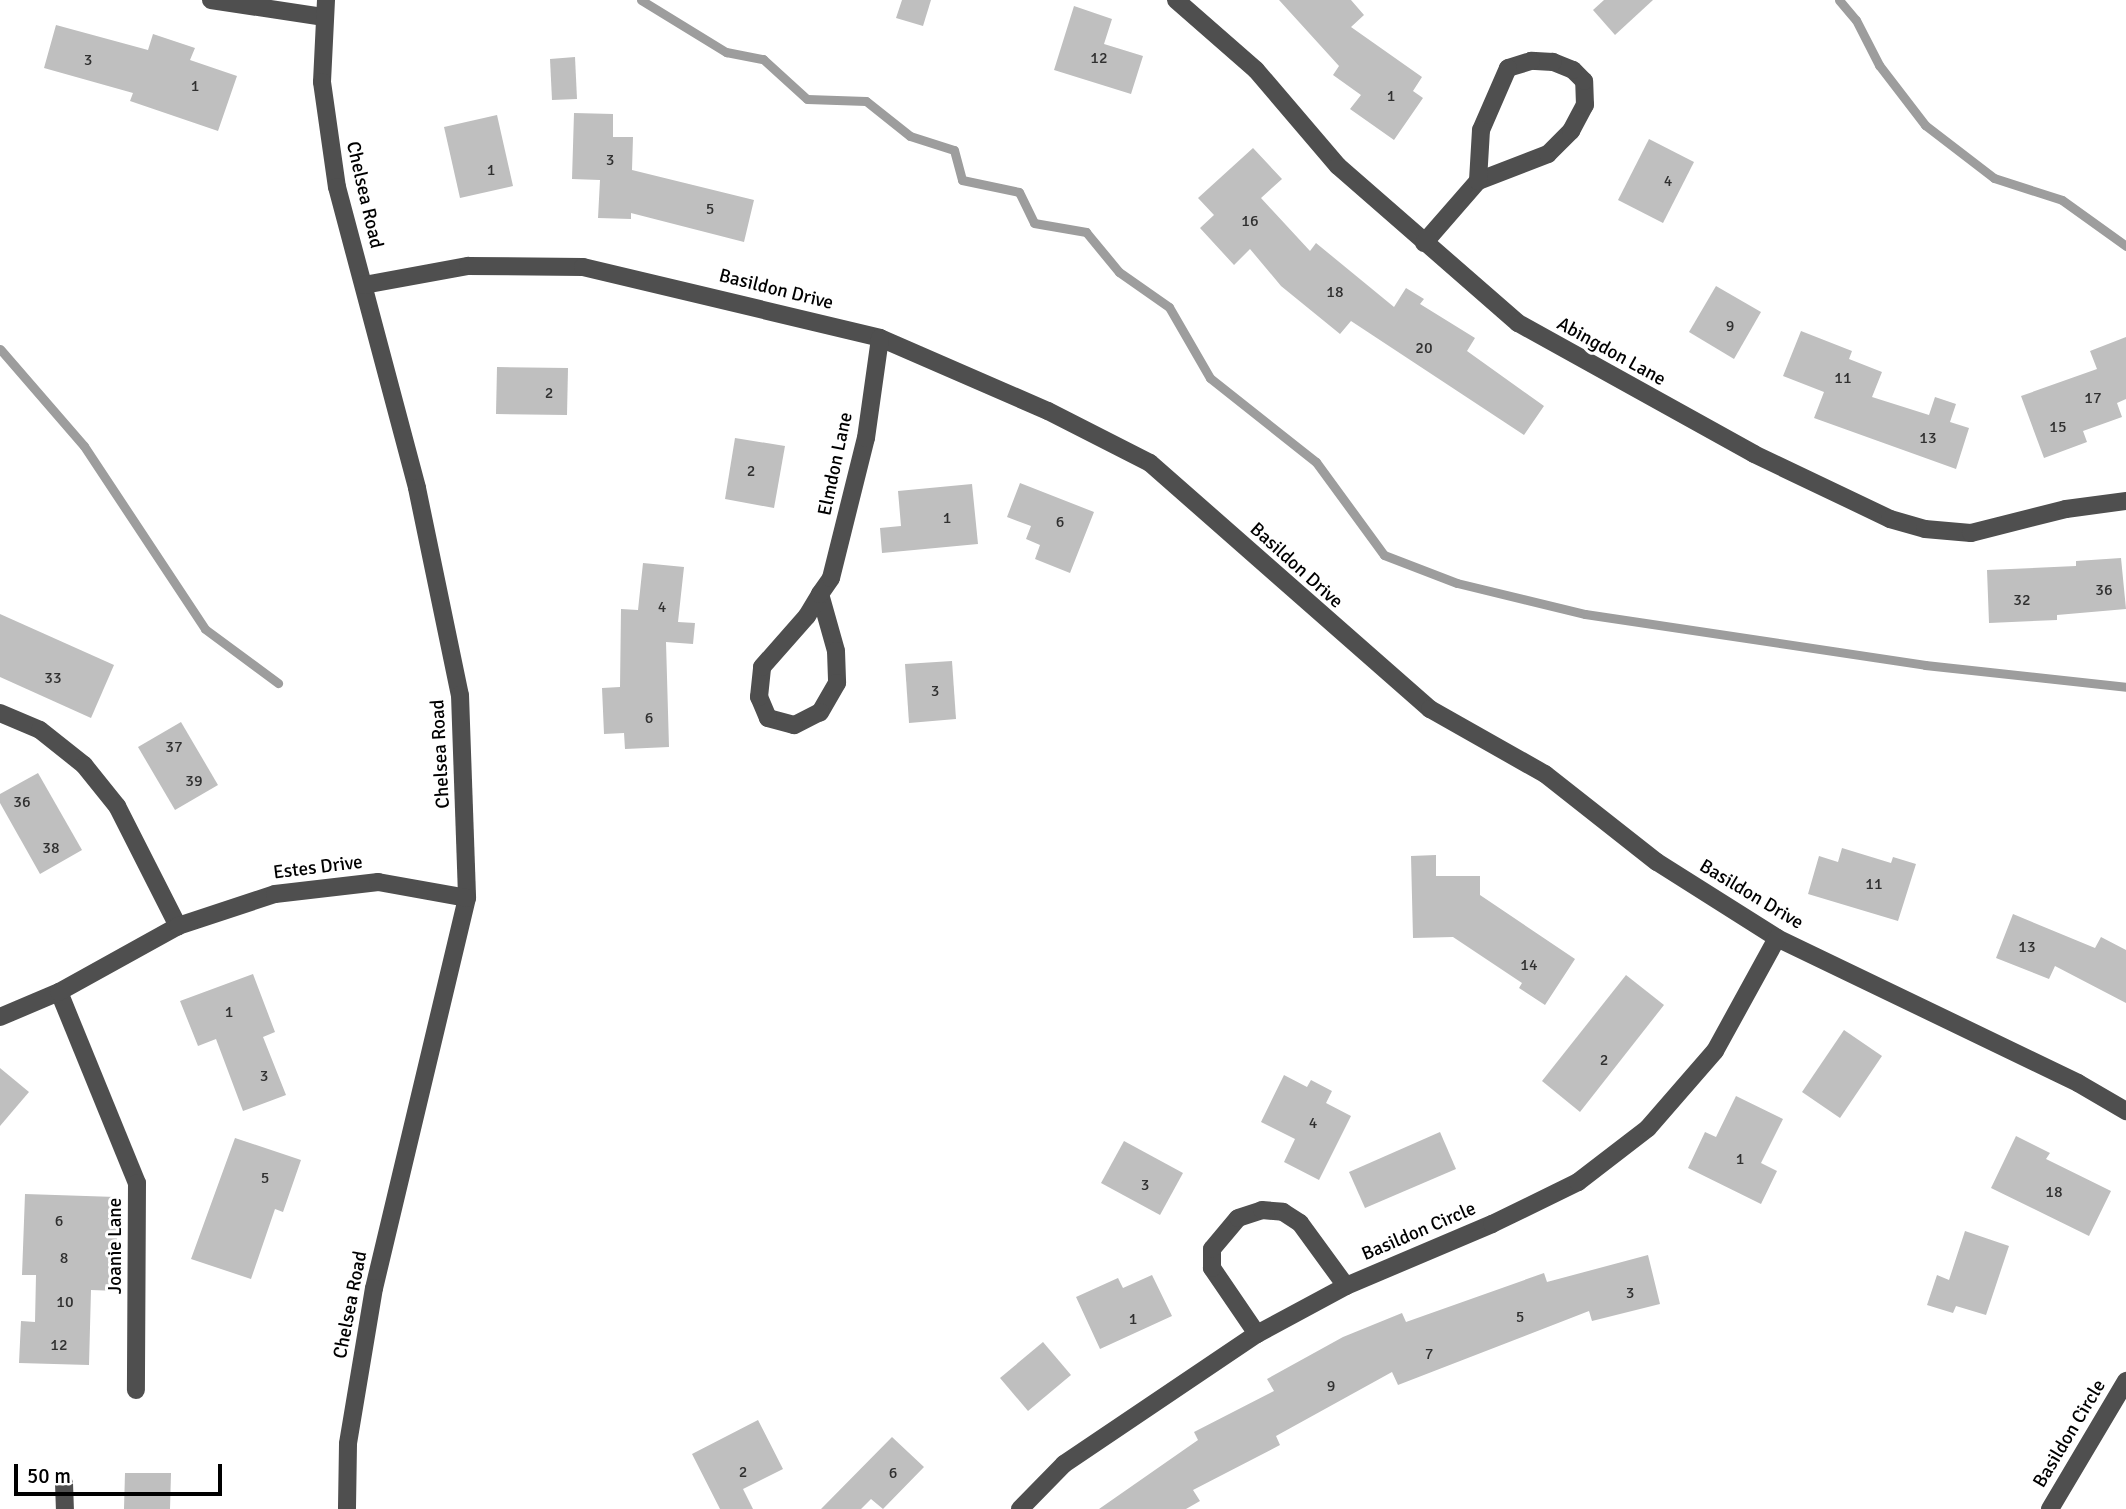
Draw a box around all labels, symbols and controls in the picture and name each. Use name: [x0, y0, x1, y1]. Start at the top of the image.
house number: 12: [1090, 48, 1108, 68]
house number: 3: [84, 50, 92, 70]
house number: 1: [191, 76, 199, 96]
house number: 1: [1387, 86, 1395, 106]
street label: Chelsea Road: [341, 139, 387, 251]
house number: 3: [606, 150, 614, 170]
house number: 1: [487, 160, 495, 180]
house number: 4: [1664, 171, 1672, 191]
house number: 5: [706, 199, 714, 219]
house number: 16: [1241, 211, 1259, 231]
street label: Basildon Drive: [716, 265, 836, 315]
house number: 18: [1326, 282, 1344, 302]
street label: Abingdon Lane: [1553, 313, 1669, 391]
house number: 9: [1726, 316, 1734, 336]
house number: 20: [1415, 338, 1433, 358]
house number: 11: [1834, 368, 1852, 388]
house number: 2: [545, 383, 553, 403]
house number: 17: [2084, 388, 2102, 408]
street label: Elmdon Lane: [814, 410, 858, 518]
house number: 15: [2049, 417, 2067, 437]
house number: 13: [1919, 428, 1937, 448]
house number: 2: [747, 461, 755, 481]
house number: 1: [943, 508, 951, 528]
house number: 6: [1056, 512, 1064, 532]
street label: Basildon Drive: [1245, 518, 1347, 614]
house number: 36: [2095, 580, 2113, 600]
house number: 32: [2013, 590, 2031, 610]
house number: 4: [658, 597, 666, 617]
house number: 33: [44, 668, 62, 688]
house number: 3: [931, 681, 939, 701]
street label: Chelsea Road: [427, 699, 455, 809]
house number: 6: [645, 708, 653, 728]
house number: 37: [165, 737, 183, 757]
house number: 39: [185, 771, 203, 791]
house number: 36: [13, 792, 31, 812]
house number: 38: [42, 838, 60, 858]
street label: Estes Drive: [272, 851, 364, 885]
street label: Basildon Drive: [1695, 855, 1807, 935]
house number: 11: [1865, 874, 1883, 894]
house number: 13: [2018, 937, 2036, 957]
house number: 14: [1520, 955, 1538, 975]
house number: 1: [225, 1002, 233, 1022]
house number: 2: [1600, 1050, 1608, 1070]
house number: 3: [260, 1066, 268, 1086]
house number: 4: [1309, 1113, 1317, 1133]
house number: 1: [1736, 1149, 1744, 1169]
house number: 5: [261, 1168, 269, 1188]
house number: 3: [1141, 1175, 1149, 1195]
house number: 18: [2045, 1182, 2063, 1202]
street label: Joanie Lane: [105, 1198, 127, 1294]
street label: Basildon Circle: [1359, 1198, 1479, 1266]
house number: 6: [55, 1211, 63, 1231]
house number: 8: [60, 1248, 68, 1268]
street label: Chelsea Road: [329, 1249, 373, 1361]
house number: 3: [1626, 1283, 1634, 1303]
house number: 10: [56, 1292, 74, 1312]
house number: 5: [1516, 1307, 1524, 1327]
house number: 1: [1129, 1309, 1137, 1329]
house number: 12: [50, 1335, 68, 1355]
house number: 7: [1425, 1344, 1433, 1364]
house number: 9: [1327, 1376, 1335, 1396]
street label: Basildon Circle: [2029, 1376, 2111, 1492]
scale bar: [18, 1450, 226, 1494]
house number: 2: [739, 1462, 747, 1482]
text: 50 m: [27, 1463, 71, 1489]
house number: 6: [889, 1463, 897, 1483]

